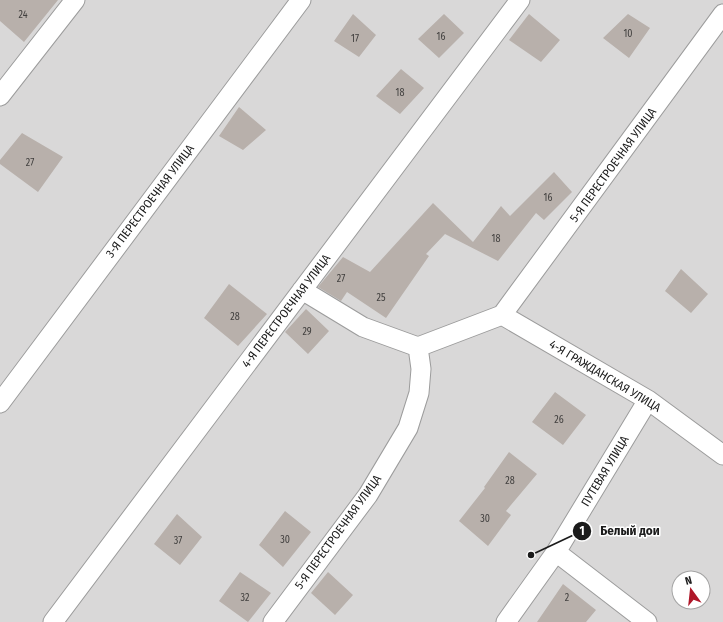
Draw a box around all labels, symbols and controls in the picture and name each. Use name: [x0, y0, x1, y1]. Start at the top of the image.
house number: 24: [18, 9, 28, 21]
house number: 10: [623, 28, 633, 40]
house number: 16: [437, 31, 445, 43]
house number: 17: [351, 33, 359, 45]
house number: 18: [396, 87, 404, 99]
street label: 5-Я ПЕРЕСТРОЕЧНАЯ УЛИЦА: [567, 105, 660, 225]
street label: 3-Я ПЕРЕСТРОЕЧНАЯ УЛИЦА: [103, 141, 197, 260]
house number: 27: [26, 157, 34, 169]
house number: 16: [544, 192, 552, 204]
house number: 18: [492, 233, 500, 245]
street label: 4-Я ПЕРЕСТРОЕЧНАЯ УЛИЦА: [239, 251, 334, 370]
house number: 27: [337, 273, 345, 285]
house number: 25: [377, 292, 386, 304]
house number: 28: [230, 311, 240, 323]
house number: 29: [302, 326, 312, 338]
street label: 4-Я ГРАЖДАНСКАЯ УЛИЦА: [547, 337, 664, 415]
house number: 26: [554, 414, 564, 426]
street label: ПУТЕВАЯ УЛИЦА: [578, 433, 632, 509]
street label: 5-Я ПЕРЕСТРОЕЧНАЯ УЛИЦА: [292, 472, 385, 592]
house number: 28: [505, 475, 515, 487]
house number: 30: [480, 513, 490, 525]
callout: Белый дои: [572, 518, 667, 543]
text: Белый дои: [600, 523, 660, 538]
text: 1: [579, 524, 585, 538]
house number: 30: [280, 534, 290, 546]
house number: 37: [174, 535, 182, 547]
north arrow: [671, 570, 711, 610]
text: N: [684, 574, 693, 588]
house number: 32: [241, 592, 250, 604]
house number: 2: [565, 592, 570, 604]

